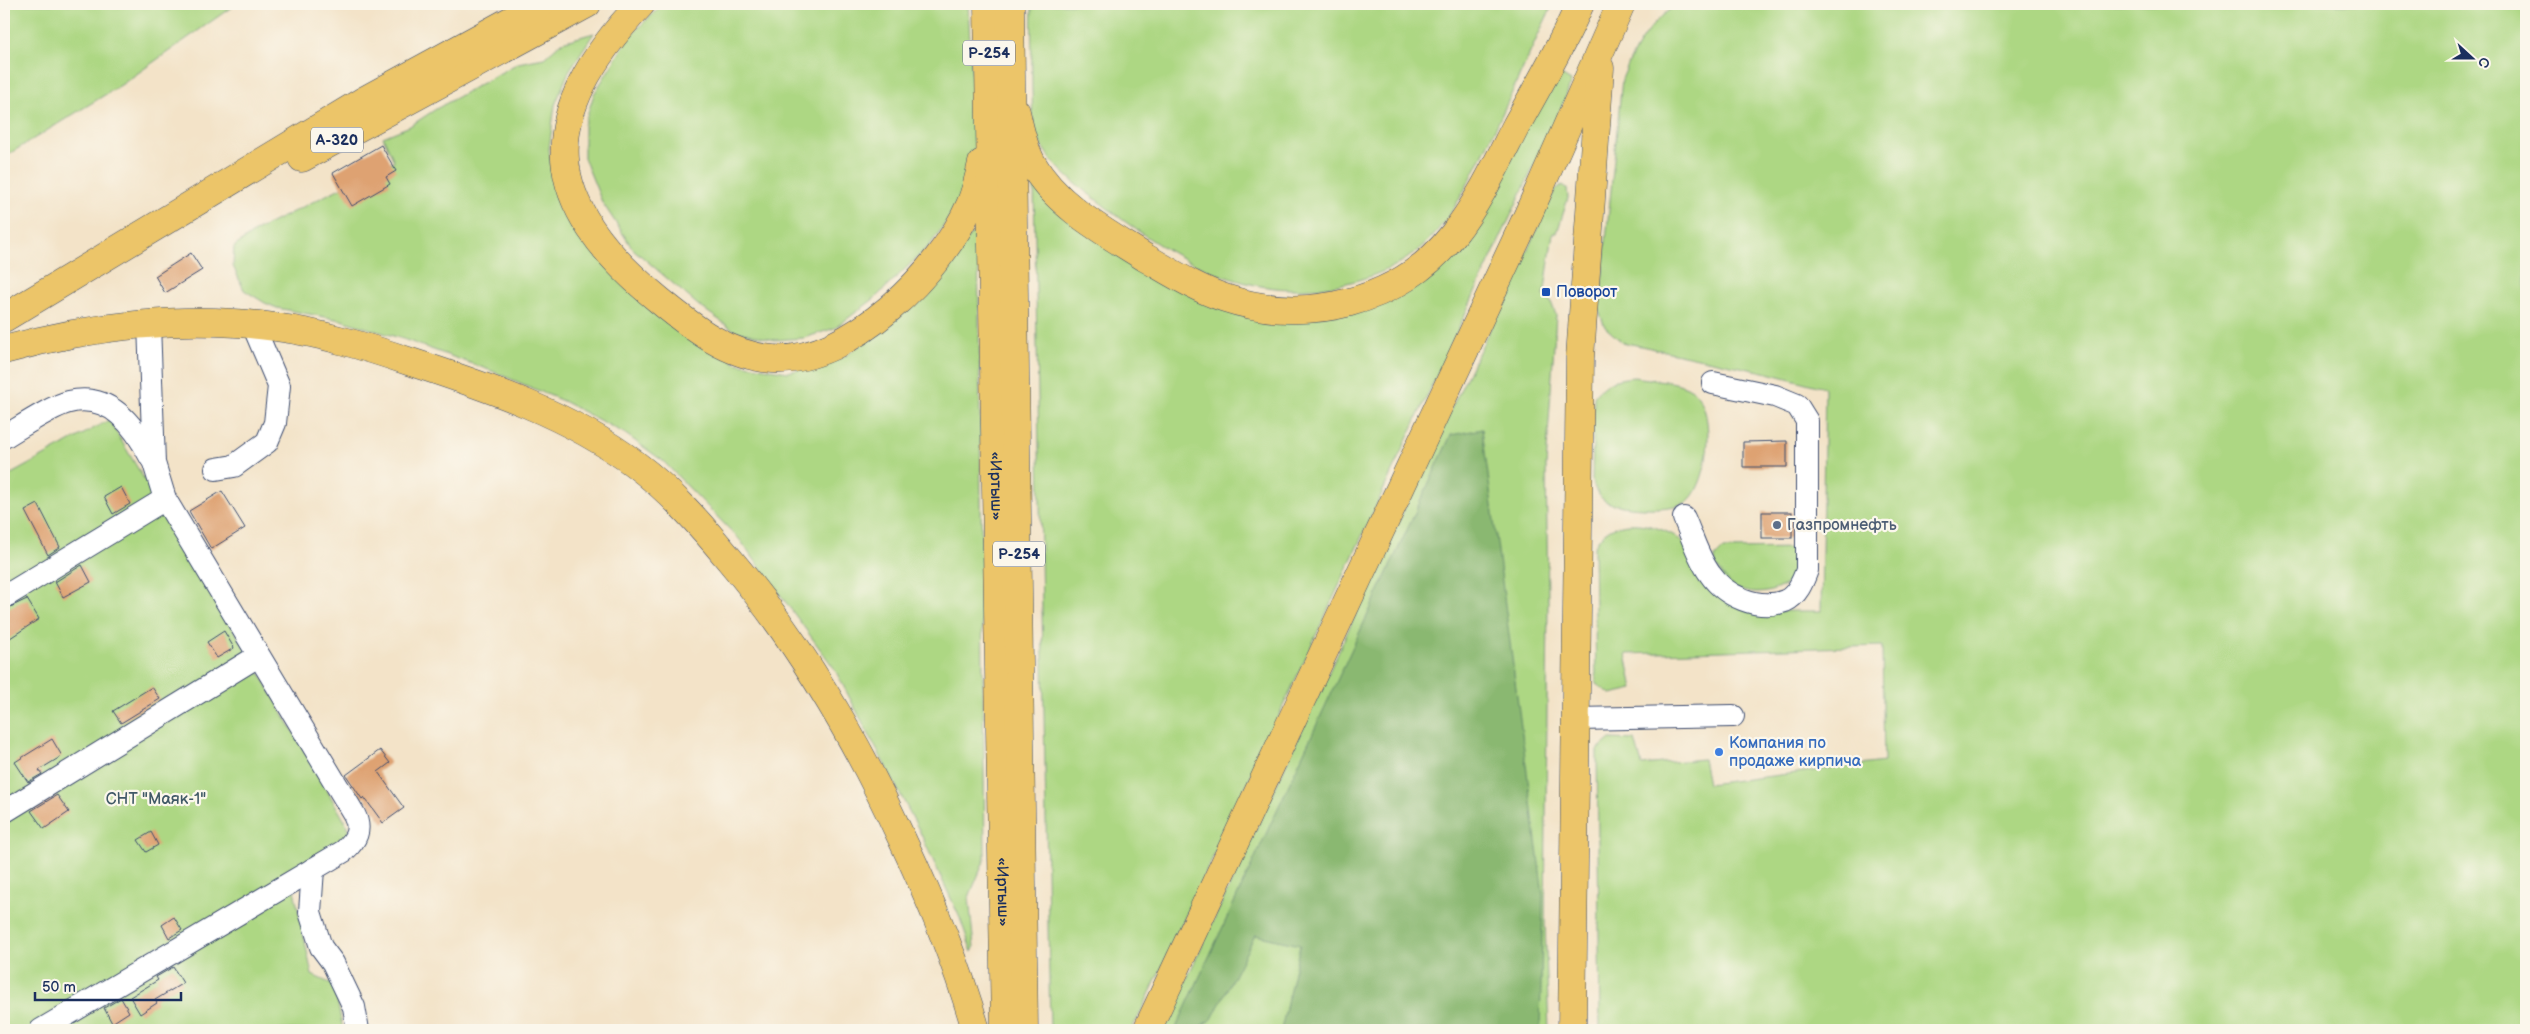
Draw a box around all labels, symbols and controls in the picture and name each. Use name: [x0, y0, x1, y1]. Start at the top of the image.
north arrow: [2448, 32, 2498, 82]
road number: Р-254: [963, 40, 1015, 66]
text: С: [2474, 55, 2493, 70]
road number: А-320: [311, 128, 363, 152]
place label: Поворот: [1556, 283, 1618, 302]
marker: Поворот: [1540, 286, 1552, 298]
street label: «Иртыш»: [986, 451, 1006, 521]
place label: Газпромнефть: [1787, 516, 1897, 535]
marker: Газпромнефть: [1771, 519, 1783, 531]
road number: Р-254: [993, 542, 1045, 566]
place label: Компания по продаже кирпича: [1729, 734, 1862, 771]
marker: Компания по продаже кирпича: [1713, 746, 1725, 758]
park label: СНТ "Маяк-1": [106, 790, 206, 809]
street label: «Иртыш»: [993, 857, 1013, 927]
scale bar: [35, 969, 181, 1001]
text: 50 m: [42, 978, 76, 997]

